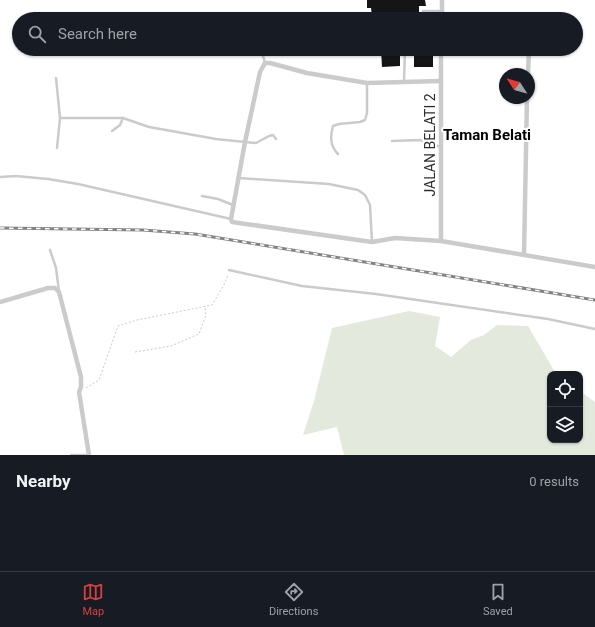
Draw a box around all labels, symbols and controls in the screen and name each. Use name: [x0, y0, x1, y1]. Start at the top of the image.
search box: [12, 12, 583, 56]
icon: search: [26, 23, 48, 45]
text: Search here: [58, 25, 137, 43]
north arrow: [499, 68, 535, 104]
street label: JALAN BELATI 2: [422, 93, 438, 197]
district label: Taman Belati: [443, 126, 531, 144]
map controls: [547, 371, 583, 443]
button: locate: [547, 371, 583, 407]
button: layers: [547, 407, 583, 443]
text: Nearby: [16, 471, 71, 491]
text: 0 results: [529, 474, 579, 489]
tab: Map: [82, 581, 104, 618]
tab: Directions: [269, 581, 318, 618]
tab: Saved: [483, 581, 513, 618]

